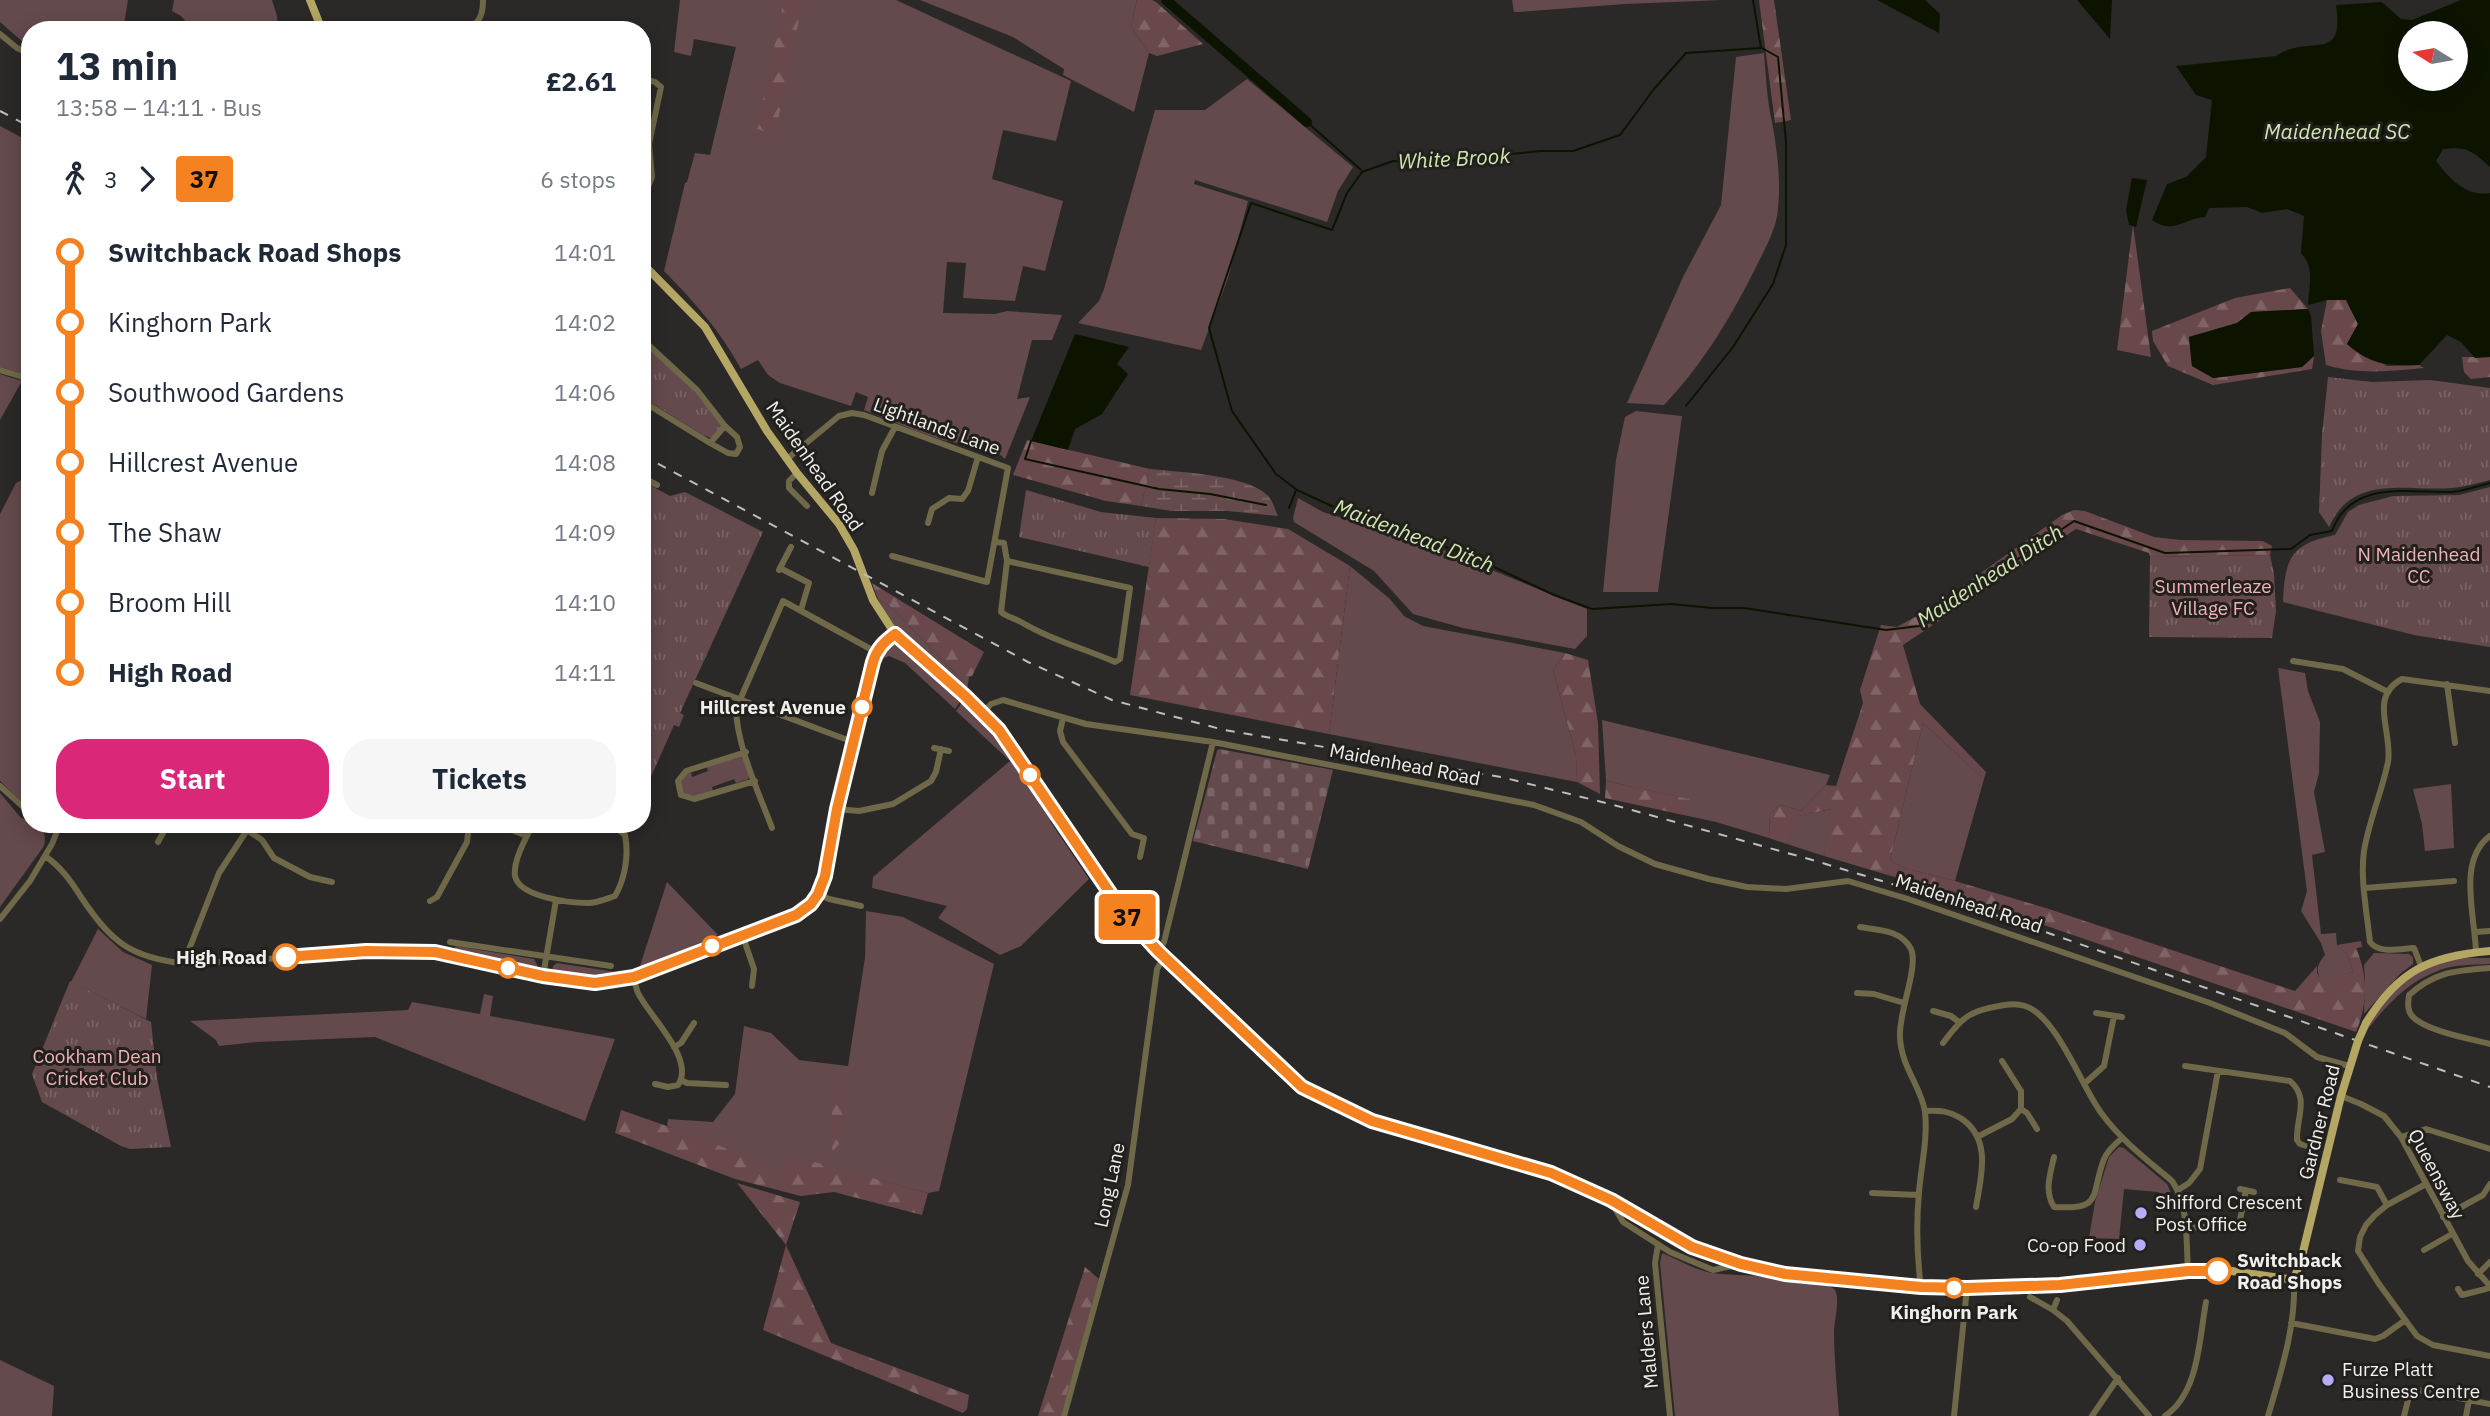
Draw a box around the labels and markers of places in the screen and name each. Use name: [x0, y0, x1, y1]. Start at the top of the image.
place label: Hillcrest Avenue: [700, 695, 846, 719]
marker: Hillcrest Avenue: [852, 697, 872, 717]
unlabelled marker: [1020, 765, 1040, 785]
unlabelled marker: [702, 936, 722, 956]
marker: High Road: [273, 944, 299, 970]
place label: High Road: [176, 945, 267, 969]
unlabelled marker: [498, 958, 518, 978]
place label: Shifford Crescent Post Office: [2155, 1190, 2303, 1236]
marker: Shifford Crescent Post Office: [2133, 1205, 2149, 1221]
place label: Co-op Food: [2027, 1233, 2126, 1257]
marker: Co-op Food: [2132, 1237, 2148, 1253]
place label: Switchback Road Shops: [2237, 1248, 2342, 1294]
marker: Switchback Road Shops: [2205, 1258, 2231, 1284]
marker: Kinghorn Park: [1944, 1278, 1964, 1298]
place label: Kinghorn Park: [1890, 1300, 2018, 1324]
place label: Furze Platt Business Centre: [2342, 1357, 2480, 1403]
marker: Furze Platt Business Centre: [2320, 1372, 2336, 1388]

